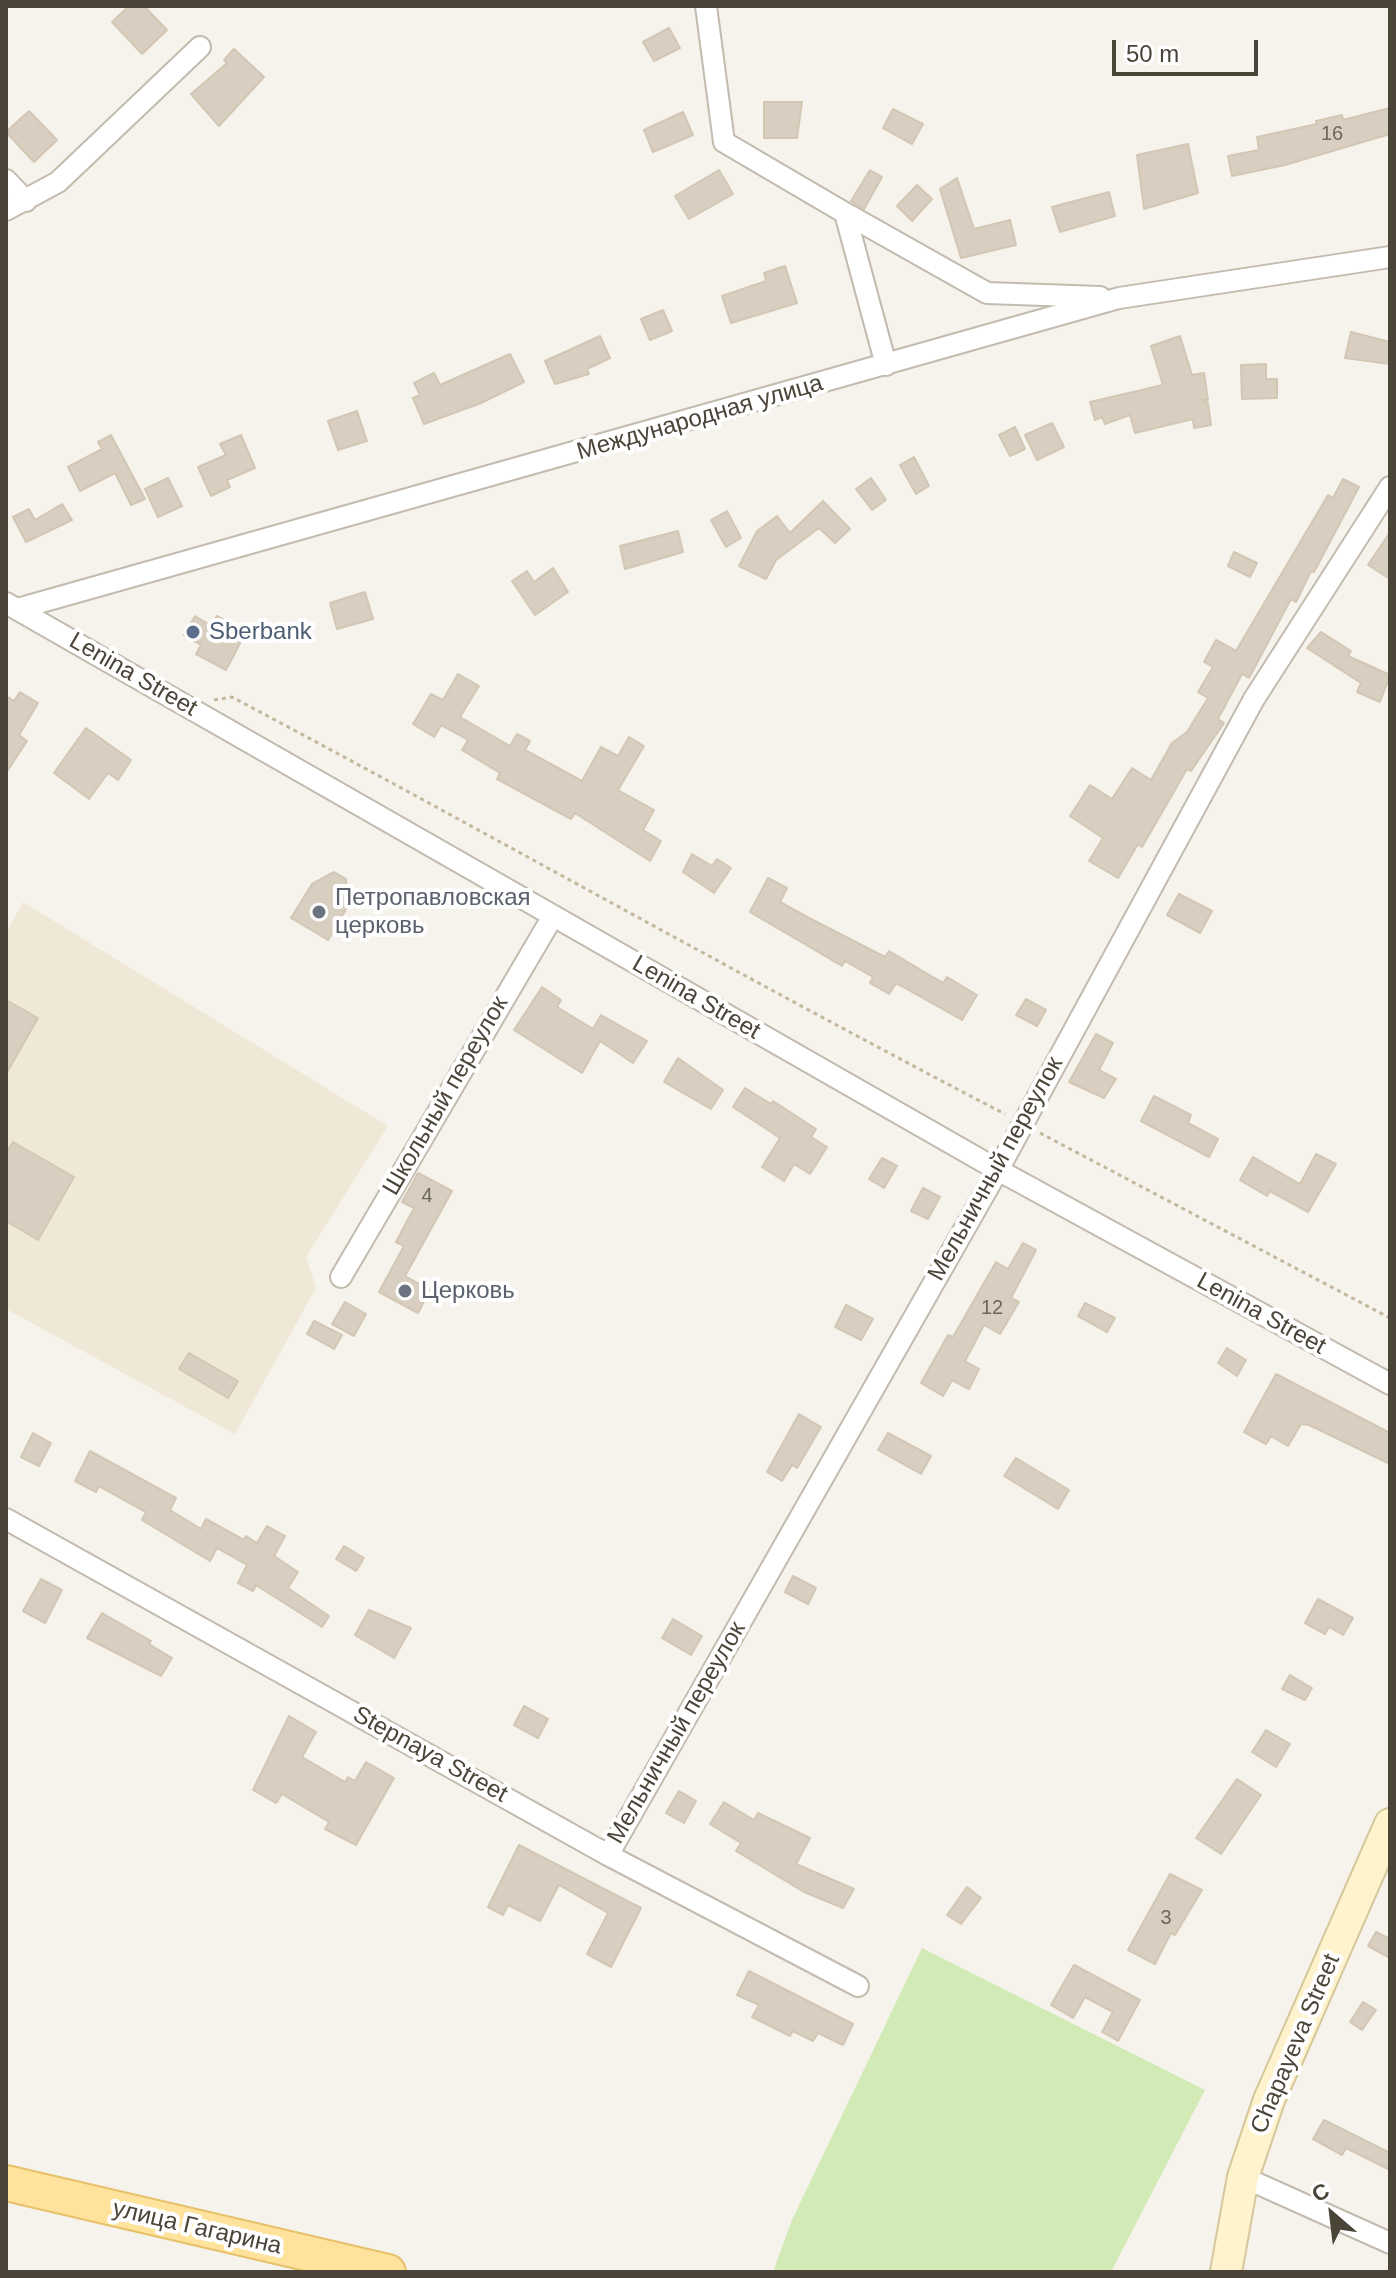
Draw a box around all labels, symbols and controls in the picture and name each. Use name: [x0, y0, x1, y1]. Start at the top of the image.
scale bar: [1116, 24, 1262, 74]
text: 50 m: [1126, 40, 1179, 67]
house number: 16: [1321, 122, 1343, 146]
street label: Международная улица: [574, 369, 826, 467]
place label: Sberbank: [209, 618, 312, 646]
marker: Sberbank: [184, 623, 202, 641]
street label: Lenina Street: [64, 627, 202, 723]
place label: Петропавловская церковь: [335, 884, 531, 940]
marker: Петропавловская церковь: [310, 903, 328, 921]
street label: Lenina Street: [627, 950, 765, 1046]
street label: Школьный переулок: [377, 991, 515, 1201]
street label: Мельничный переулок: [922, 1052, 1070, 1286]
house number: 4: [421, 1184, 433, 1208]
street label: Lenina Street: [1192, 1267, 1330, 1361]
place label: Церковь: [421, 1277, 515, 1305]
marker: Церковь: [396, 1282, 414, 1300]
house number: 12: [981, 1296, 1003, 1320]
street label: Мельничный переулок: [602, 1617, 752, 1849]
street label: Stepnaya Street: [348, 1701, 512, 1809]
house number: 3: [1160, 1906, 1172, 1930]
street label: Chapayeva Street: [1245, 1950, 1347, 2138]
north arrow: [1292, 2174, 1372, 2254]
text: С: [1308, 2178, 1333, 2207]
street label: улица Гагарина: [110, 2195, 284, 2261]

